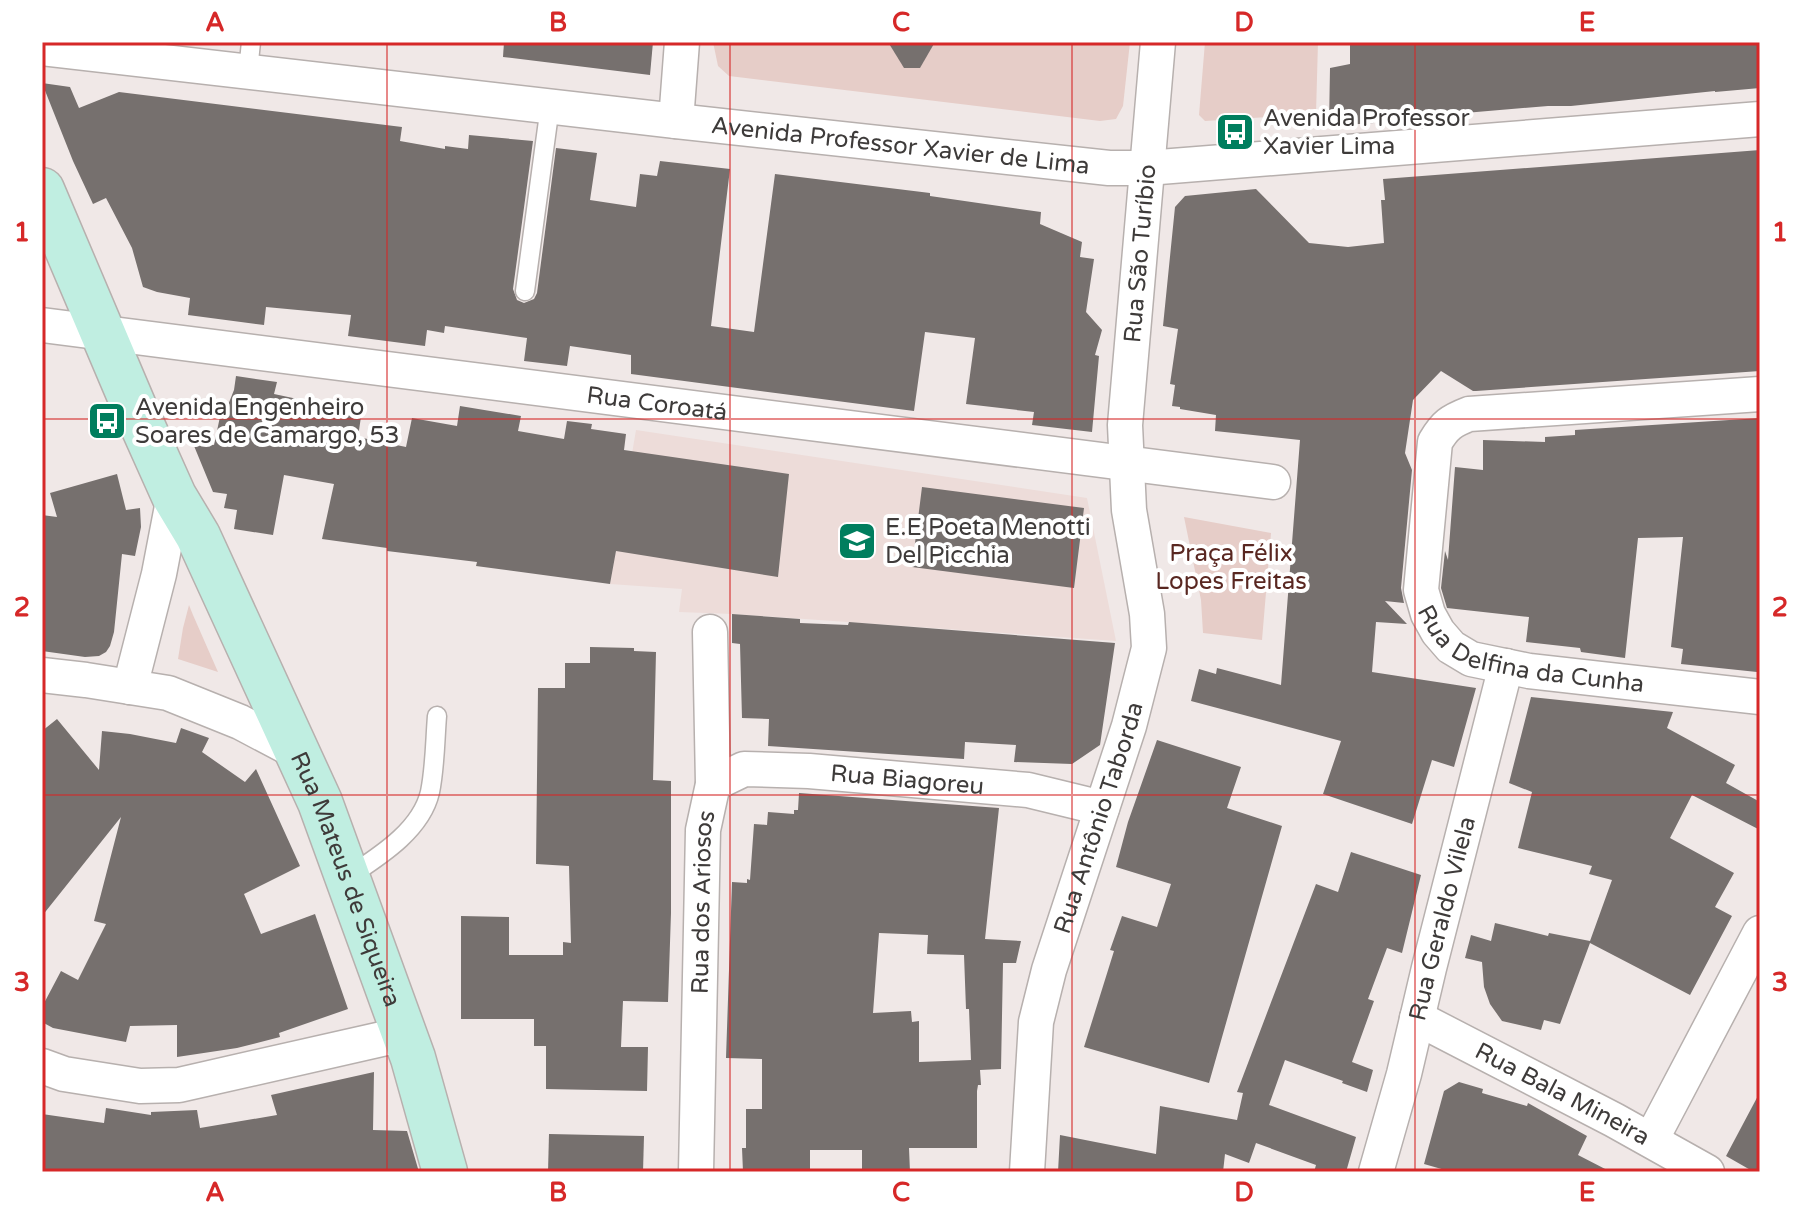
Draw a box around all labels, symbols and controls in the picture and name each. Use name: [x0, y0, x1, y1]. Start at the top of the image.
text: A: [205, 7, 225, 38]
text: B: [549, 7, 567, 38]
text: C: [892, 7, 910, 38]
text: D: [1234, 7, 1254, 38]
text: E: [1579, 7, 1595, 38]
place label: Avenida Professor Xavier Lima: [1263, 104, 1471, 161]
street label: Avenida Professor Xavier de Lima: [710, 111, 1091, 181]
bus stop icon: Avenida Professor Xavier Lima: [1214, 111, 1256, 153]
street label: Rua São Turíbio: [1118, 163, 1162, 344]
text: 1: [14, 217, 30, 248]
text: 1: [1772, 217, 1788, 248]
street label: Rua Coroatá: [585, 381, 729, 427]
place label: Avenida Engenheiro Soares de Camargo, 53: [135, 393, 400, 450]
bus stop icon: Avenida Engenheiro Soares de Camargo, 53: [86, 400, 128, 442]
place label: E.E Poeta Menotti Del Picchia: [885, 513, 1091, 570]
school or university icon: E.E Poeta Menotti Del Picchia: [836, 520, 878, 562]
park label: Praça Félix Lopes Freitas: [1155, 539, 1307, 596]
text: 2: [14, 592, 30, 623]
text: 2: [1772, 592, 1788, 623]
street label: Rua Delfina da Cunha: [1411, 600, 1646, 699]
street label: Rua Antônio Taborda: [1048, 699, 1150, 938]
street label: Rua Mateus de Siqueira: [284, 747, 407, 1011]
street label: Rua Biagoreu: [829, 759, 985, 801]
street label: Rua dos Ariosos: [686, 807, 722, 994]
street label: Rua Geraldo Vilela: [1403, 814, 1482, 1024]
text: 3: [14, 967, 30, 998]
text: 3: [1772, 967, 1788, 998]
street label: Rua Bala Mineira: [1470, 1037, 1655, 1152]
text: A: [205, 1177, 225, 1208]
text: B: [549, 1177, 567, 1208]
text: C: [892, 1177, 910, 1208]
text: D: [1234, 1177, 1254, 1208]
text: E: [1579, 1177, 1595, 1208]

